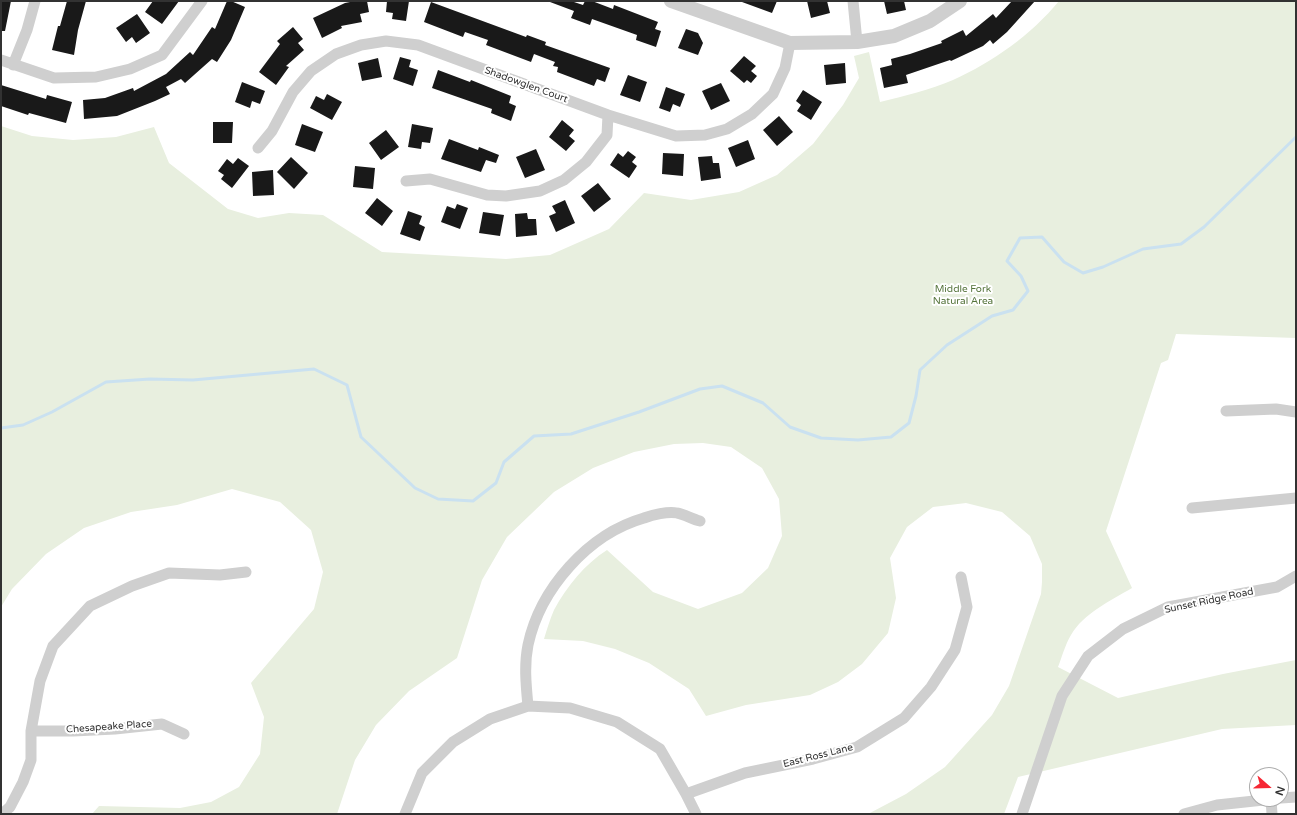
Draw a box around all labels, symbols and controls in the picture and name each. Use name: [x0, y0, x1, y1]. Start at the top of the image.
street label: Shadowglen Court: [483, 64, 569, 106]
park label: Middle Fork Natural Area: [933, 283, 993, 306]
street label: Sunset Ridge Road: [1163, 586, 1255, 616]
street label: Chesapeake Place: [66, 718, 152, 736]
street label: East Ross Lane: [782, 742, 854, 770]
north arrow: [1249, 767, 1289, 807]
text: N: [1272, 785, 1287, 797]

